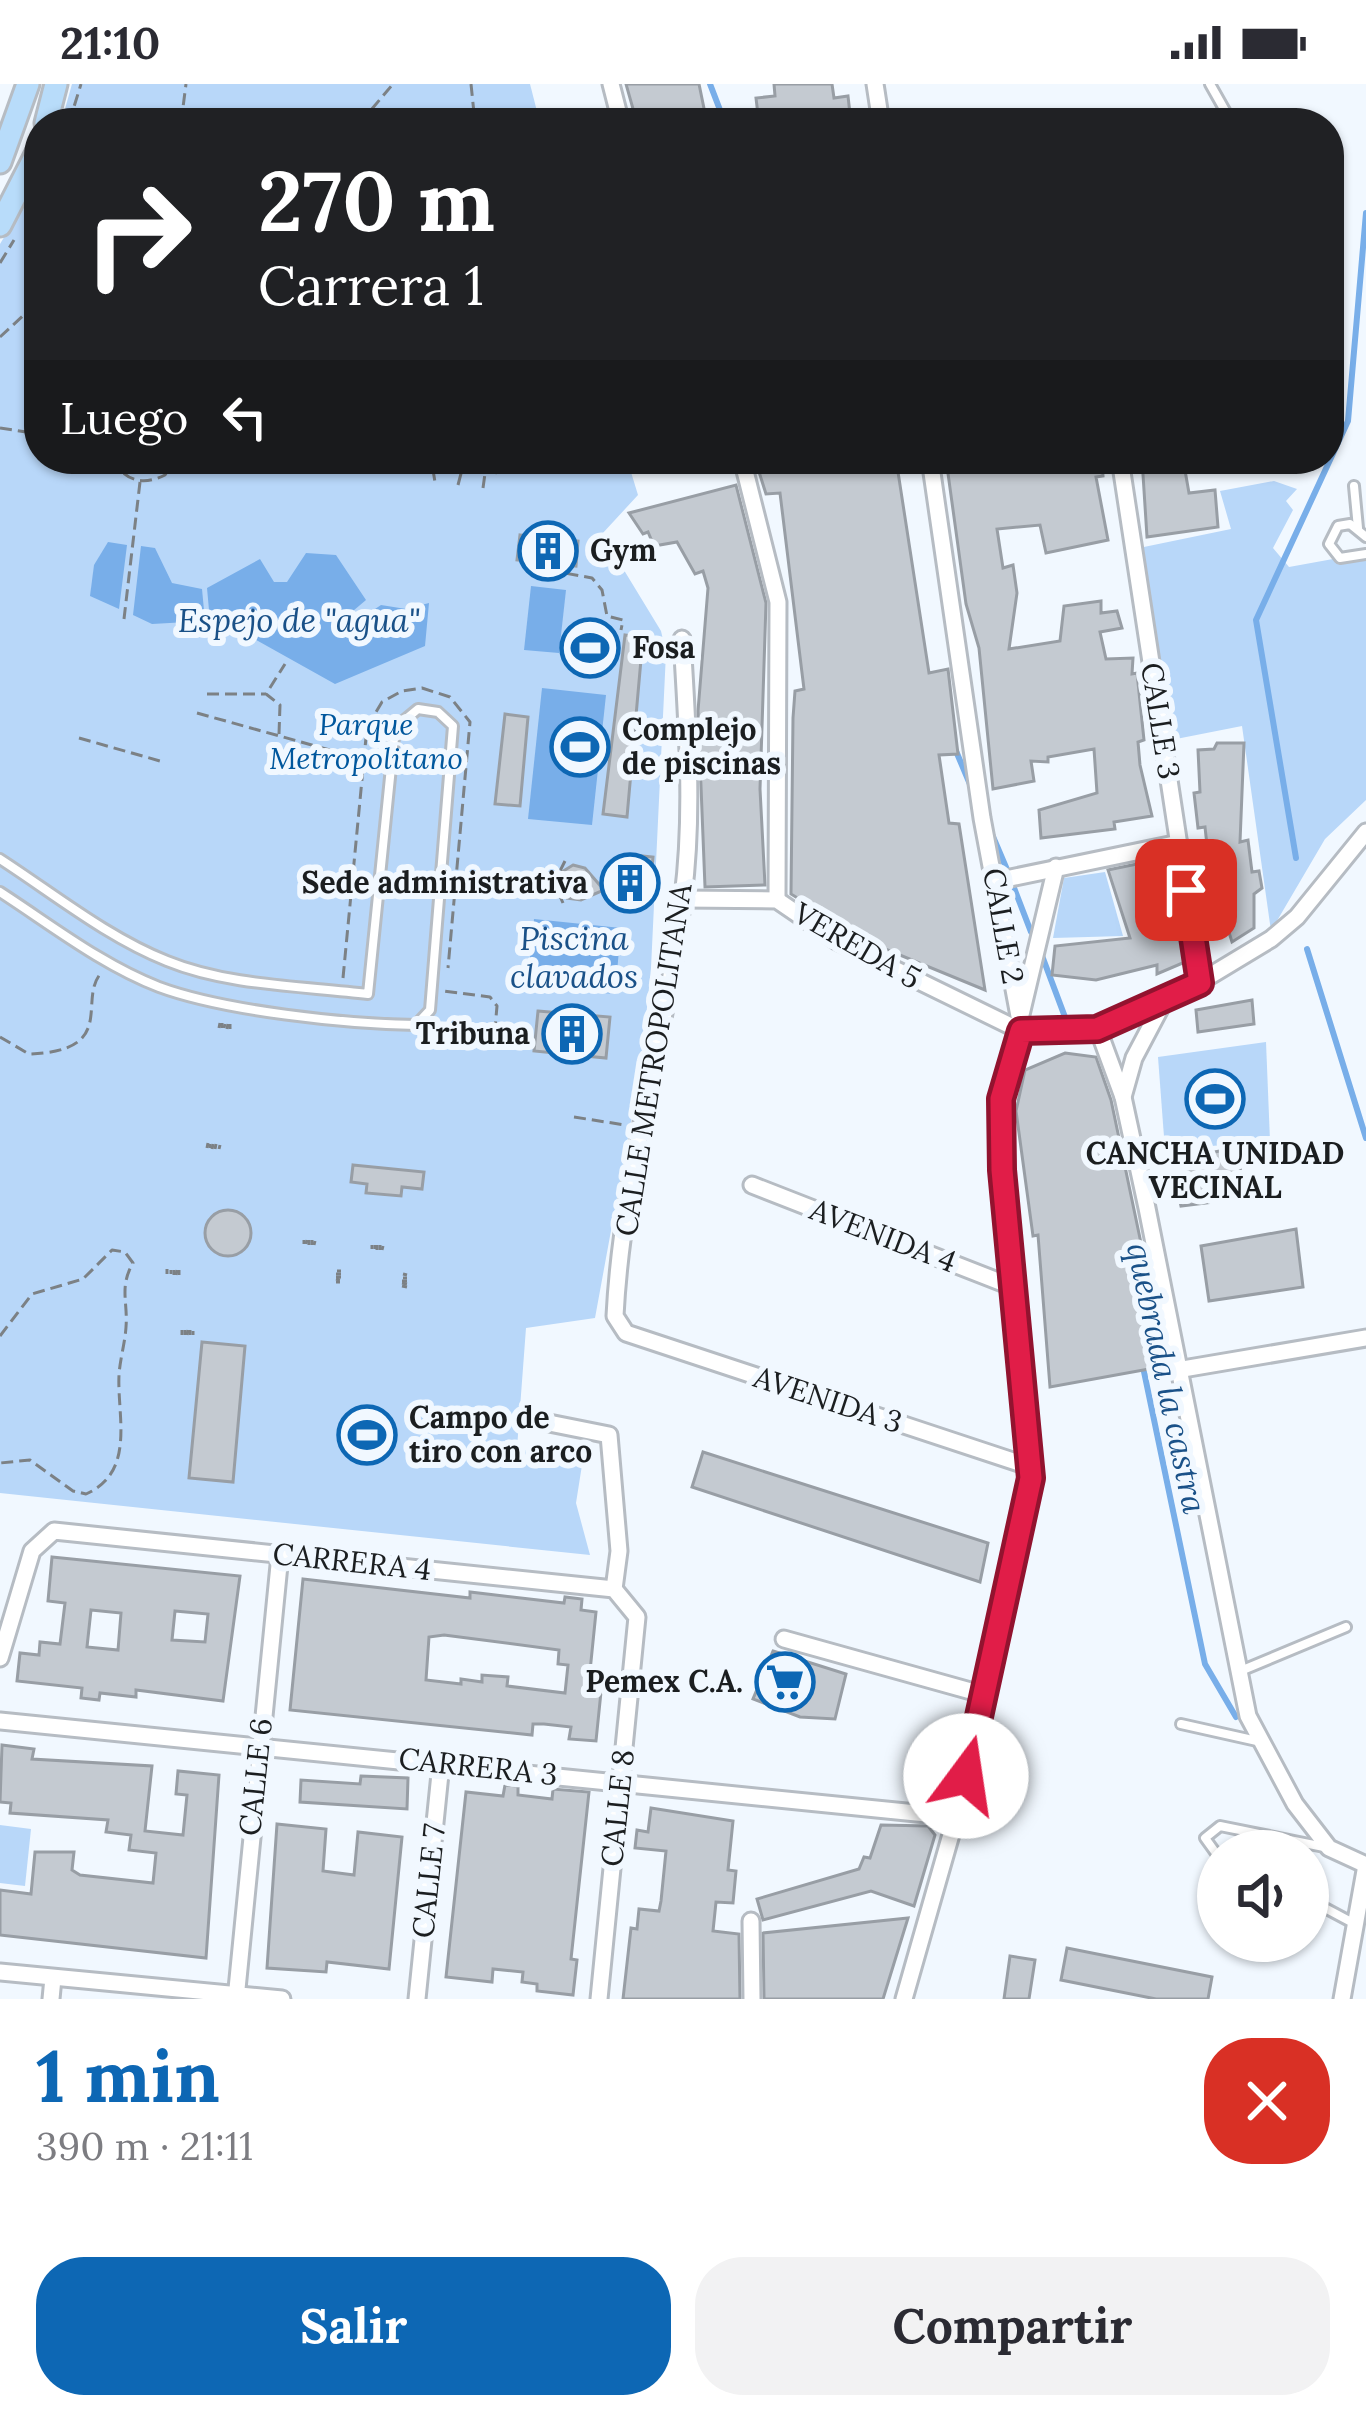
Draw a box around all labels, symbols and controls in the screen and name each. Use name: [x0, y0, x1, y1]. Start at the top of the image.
text: 21:10: [60, 14, 160, 71]
text: 270 m: [258, 146, 495, 254]
icon: right: [60, 156, 216, 312]
text: Carrera 1: [258, 251, 484, 320]
icon: left: [212, 384, 278, 450]
text: Luego: [60, 389, 188, 446]
building icon: Gym: [517, 520, 579, 582]
place label: Gym: [590, 531, 657, 570]
water label: Espejo de "agua": [178, 599, 420, 641]
sports icon: Fosa: [559, 617, 621, 679]
place label: Fosa: [632, 628, 695, 666]
street label: CALLE 3: [1133, 660, 1189, 782]
park label: Parque Metropolitano: [269, 705, 463, 777]
place label: Complejo de piscinas: [622, 710, 781, 782]
sports icon: Complejo de piscinas: [549, 716, 611, 778]
pin: [1135, 839, 1237, 941]
building icon: Sede administrativa: [599, 852, 661, 914]
icon: arrive: [1153, 857, 1219, 923]
place label: Sede administrativa: [302, 863, 588, 901]
street label: CALLE 2: [975, 865, 1033, 987]
street label: CALLE METROPOLITANA: [606, 880, 700, 1239]
street label: VEREDA 5: [786, 893, 928, 997]
water label: Piscina clavados: [510, 917, 638, 997]
building icon: Tribuna: [541, 1003, 603, 1065]
place label: Tribuna: [416, 1014, 530, 1052]
sports icon: CANCHA UNIDAD VECINAL: [1184, 1068, 1246, 1130]
place label: CANCHA UNIDAD VECINAL: [1086, 1134, 1344, 1206]
street label: AVENIDA 4: [804, 1189, 962, 1280]
water label: quebrada la castra: [1118, 1239, 1216, 1518]
street label: AVENIDA 3: [748, 1357, 907, 1441]
place label: Campo de tiro con arco: [409, 1398, 592, 1470]
sports icon: Campo de tiro con arco: [336, 1404, 398, 1466]
street label: CARRERA 4: [271, 1534, 433, 1588]
supermarket icon: Pemex C.A.: [754, 1651, 816, 1713]
place label: Pemex C.A.: [585, 1662, 743, 1700]
position arrow: [903, 1713, 1029, 1839]
street label: CALLE 6: [230, 1716, 280, 1838]
street label: CARRERA 3: [397, 1739, 559, 1793]
street label: CALLE 8: [592, 1747, 642, 1868]
street label: CALLE 7: [403, 1822, 453, 1940]
map controls: [1197, 1830, 1329, 1962]
button: sound: [1197, 1830, 1329, 1962]
text: 1 min: [36, 2030, 220, 2122]
button: close: [1204, 2038, 1330, 2164]
text: 390 m · 21:11: [36, 2121, 253, 2171]
button: Salir: [36, 2257, 671, 2395]
button: Compartir: [695, 2257, 1330, 2395]

